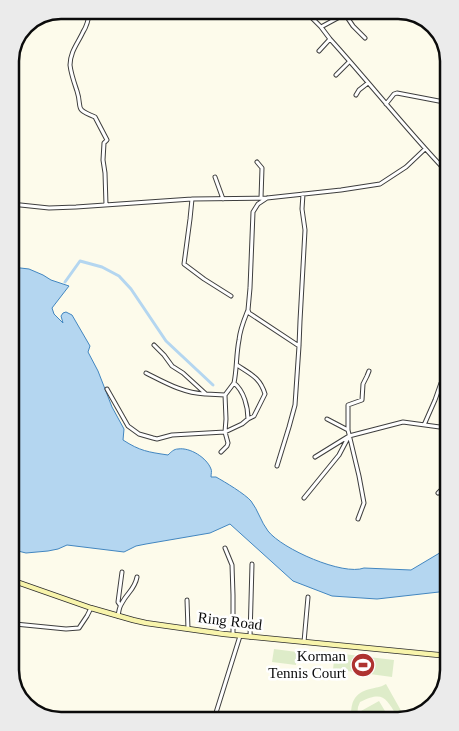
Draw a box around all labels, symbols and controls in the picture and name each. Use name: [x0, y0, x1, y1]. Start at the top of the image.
street label: Ring Road: [197, 609, 264, 633]
place label: Korman Tennis Court: [268, 648, 347, 681]
sports icon: Korman Tennis Court: [350, 652, 376, 678]

